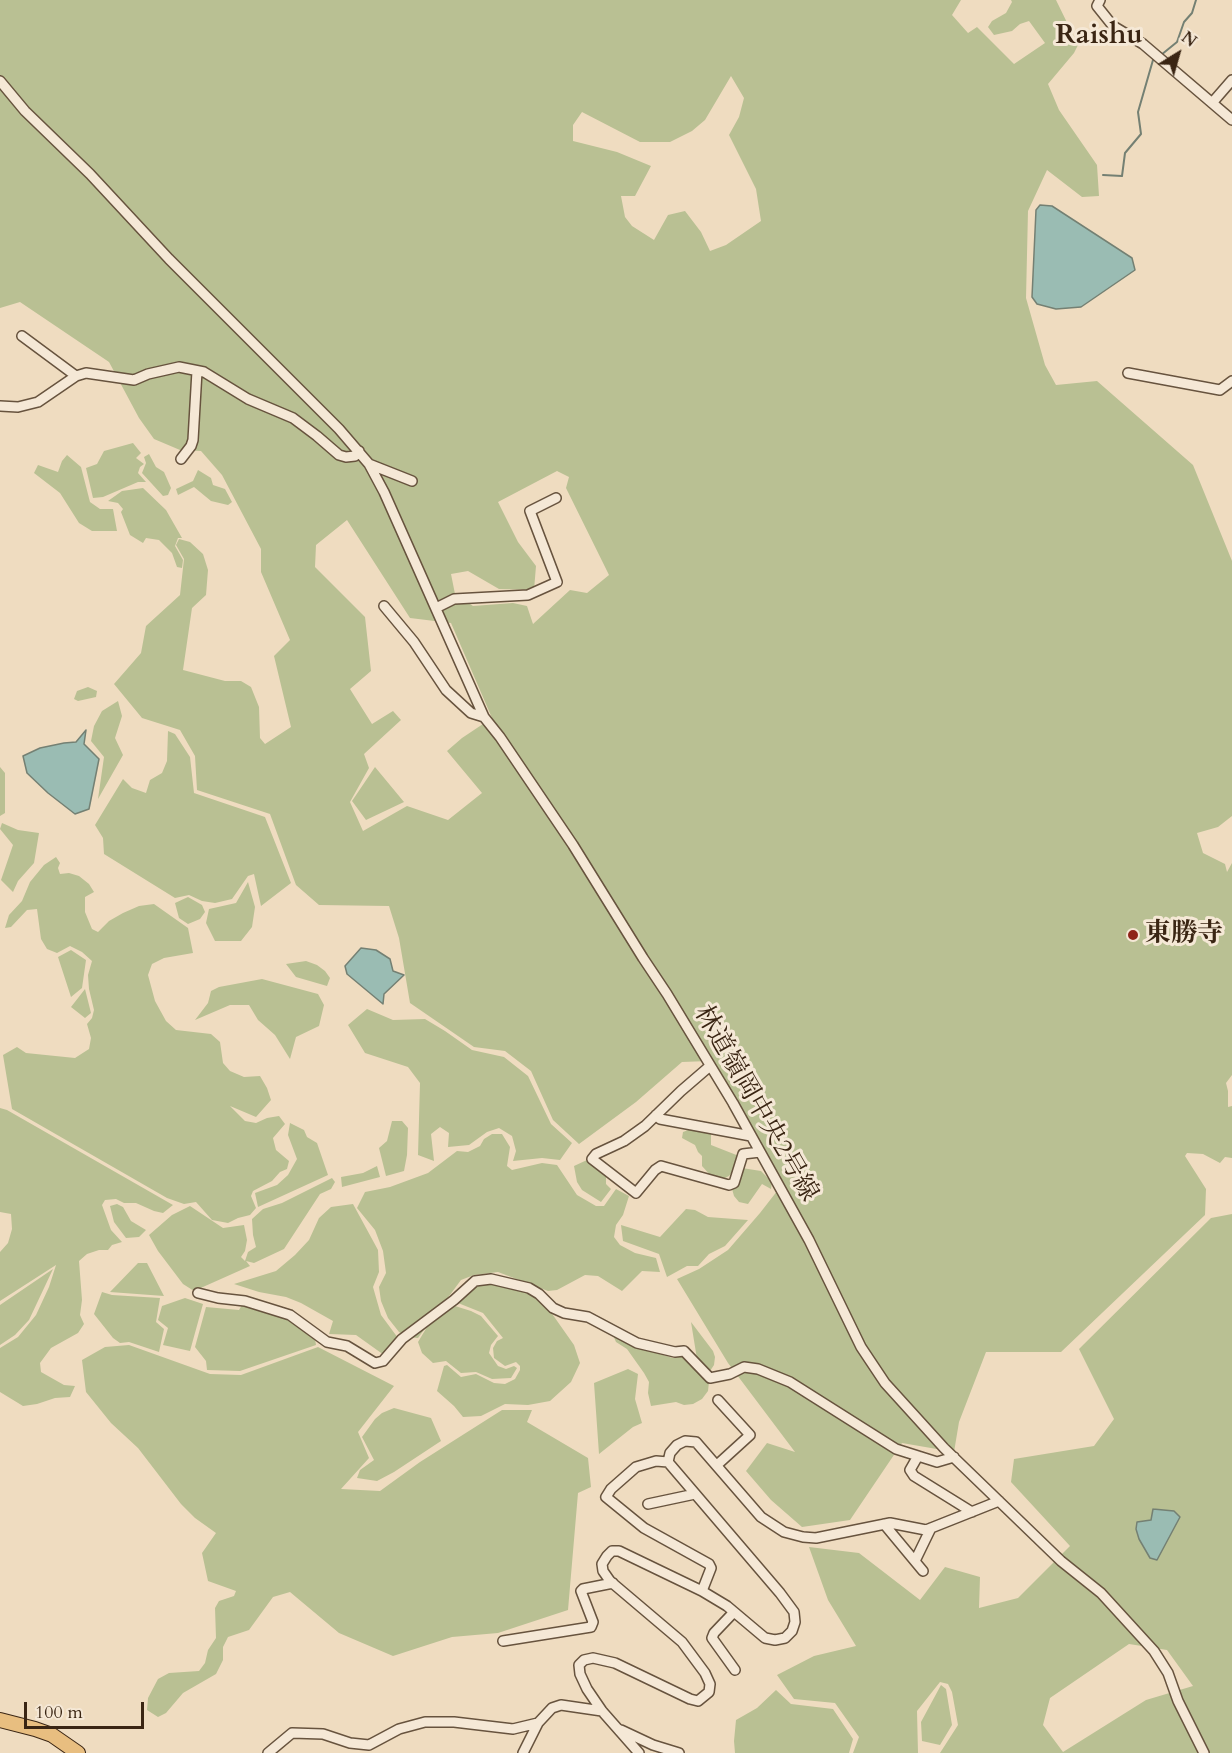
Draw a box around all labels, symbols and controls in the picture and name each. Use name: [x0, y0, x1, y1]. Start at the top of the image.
district label: Raishu: [1055, 20, 1143, 54]
north arrow: [1148, 24, 1208, 84]
text: N: [1177, 27, 1201, 53]
place label: 東勝寺: [1145, 919, 1223, 951]
marker: 東勝寺: [1126, 928, 1140, 942]
street label: 林道嶺岡中央2号線: [686, 1000, 824, 1208]
scale bar: [27, 1690, 147, 1728]
text: 100 m: [35, 1700, 83, 1725]

